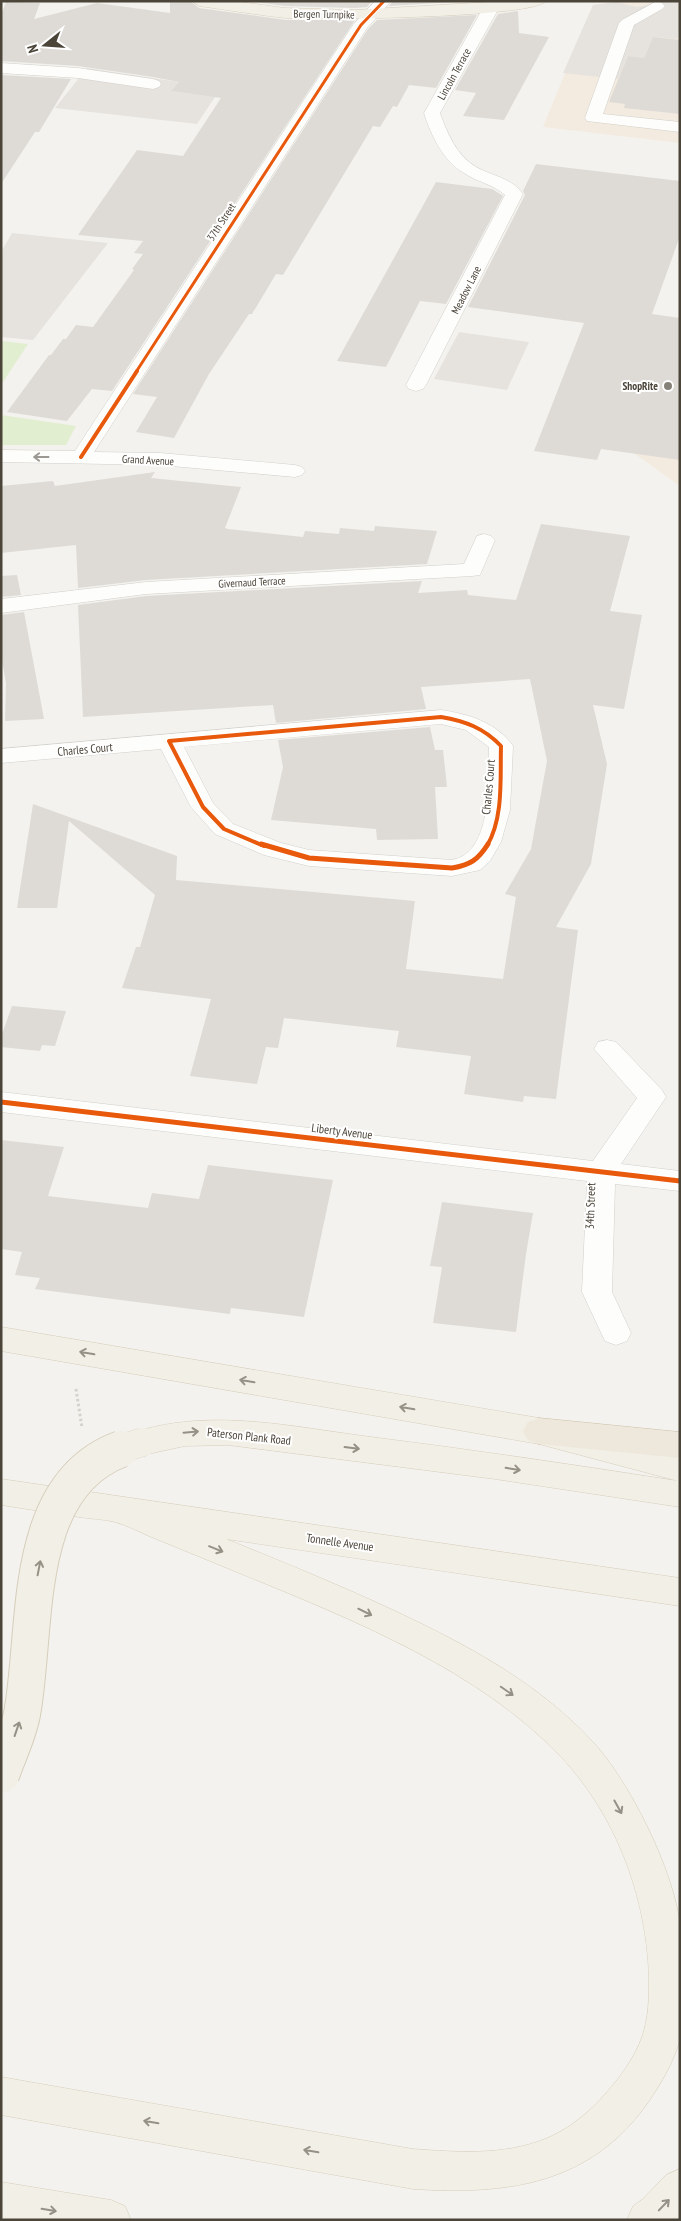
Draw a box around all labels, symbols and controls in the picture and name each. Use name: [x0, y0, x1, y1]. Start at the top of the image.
street label: Bergen Turnpike: [293, 6, 355, 22]
north arrow: [20, 20, 70, 70]
text: N: [23, 43, 42, 55]
street label: Lincoln Terrace: [434, 45, 474, 102]
street label: 37th Street: [203, 200, 239, 244]
street label: Meadow Lane: [448, 263, 484, 316]
place label: ShopRite: [623, 379, 658, 393]
marker: ShopRite: [662, 380, 674, 392]
one-way arrow: [33, 452, 50, 462]
street label: Grand Avenue: [122, 452, 175, 468]
street label: Givernaud Terrace: [218, 573, 287, 591]
street label: Charles Court: [57, 739, 114, 759]
street label: Charles Court: [478, 758, 498, 815]
street label: Liberty Avenue: [311, 1120, 373, 1142]
street label: 34th Street: [582, 1182, 598, 1230]
one-way arrow: [79, 1347, 95, 1357]
one-way arrow: [239, 1375, 255, 1385]
one-way arrow: [399, 1403, 415, 1413]
street label: Paterson Plank Road: [206, 1424, 292, 1448]
one-way arrow: [182, 1427, 198, 1437]
one-way arrow: [344, 1443, 360, 1453]
one-way arrow: [505, 1464, 521, 1474]
street label: Tonnelle Avenue: [305, 1530, 375, 1554]
one-way arrow: [208, 1545, 223, 1555]
one-way arrow: [34, 1560, 44, 1576]
one-way arrow: [358, 1607, 373, 1617]
one-way arrow: [500, 1686, 514, 1696]
one-way arrow: [13, 1721, 22, 1737]
one-way arrow: [613, 1800, 623, 1815]
one-way arrow: [144, 2117, 160, 2127]
one-way arrow: [304, 2145, 320, 2155]
one-way arrow: [658, 2199, 670, 2212]
one-way arrow: [41, 2205, 57, 2215]

